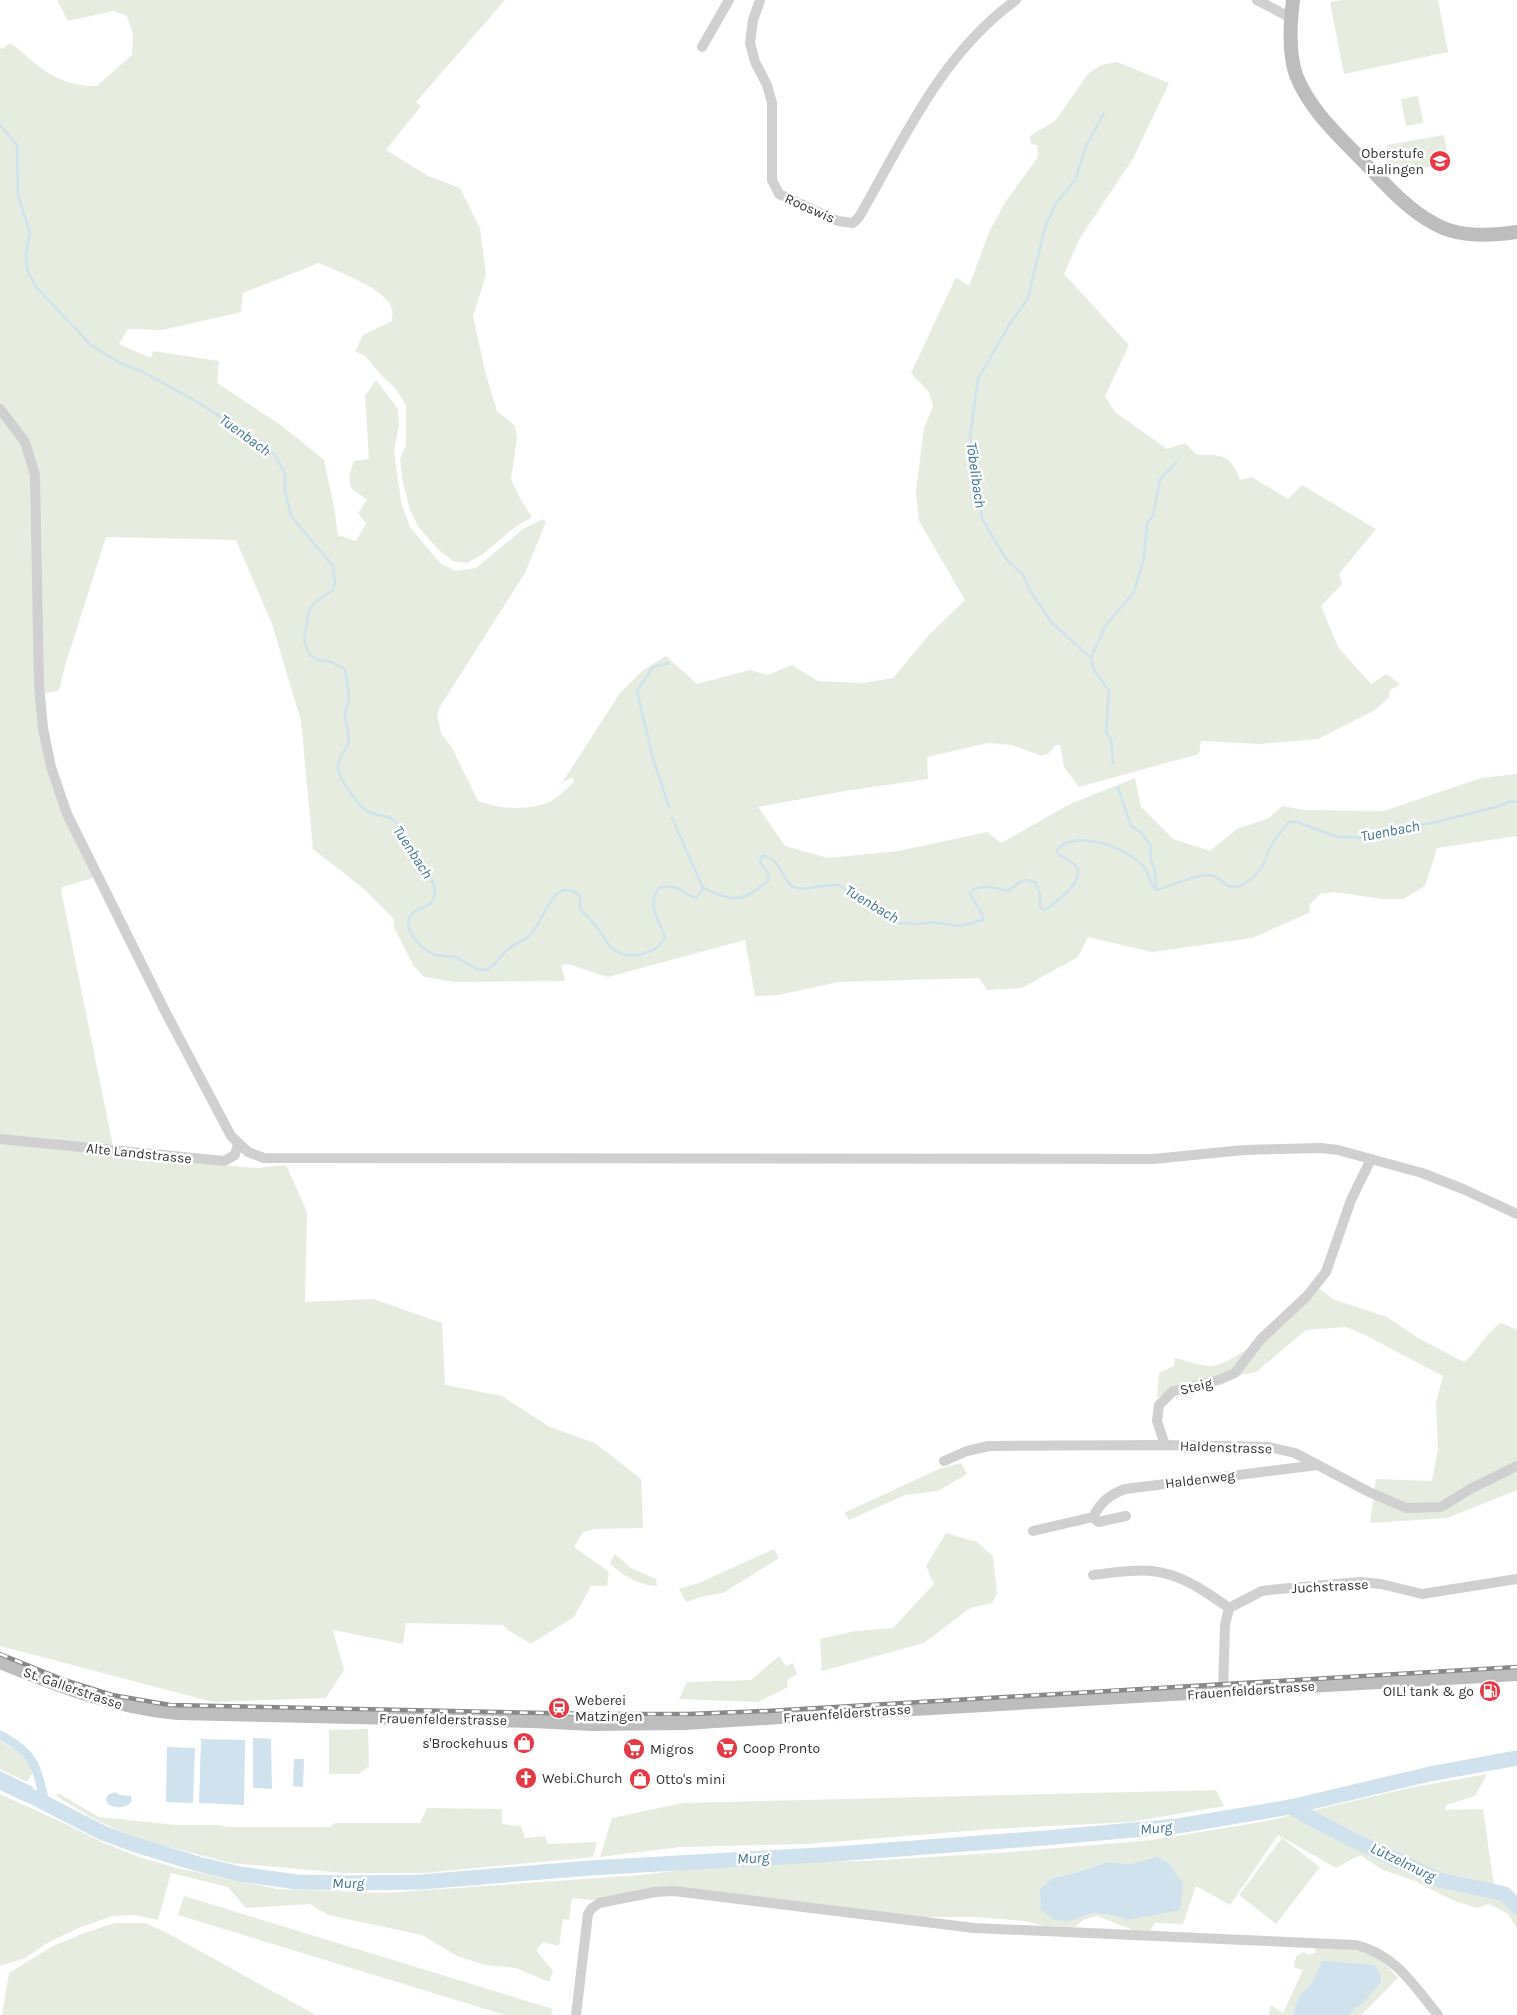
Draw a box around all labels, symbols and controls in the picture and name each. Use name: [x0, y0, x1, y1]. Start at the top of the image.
place label: Oberstufe Halingen: [1361, 145, 1424, 178]
school or university icon: Oberstufe Halingen: [1428, 149, 1452, 173]
street label: Rooswis: [782, 190, 837, 227]
water label: Tuenbach: [216, 410, 274, 460]
water label: Töbelibach: [962, 441, 990, 509]
water label: Tuenbach: [1359, 816, 1421, 846]
water label: Tuenbach: [389, 822, 437, 882]
water label: Tuenbach: [842, 881, 902, 927]
street label: Alte Landstrasse: [85, 1140, 193, 1167]
street label: Steig: [1178, 1374, 1214, 1399]
street label: Haldenstrasse: [1180, 1437, 1272, 1458]
street label: Haldenweg: [1164, 1467, 1236, 1492]
street label: Juchstrasse: [1291, 1576, 1369, 1597]
street label: St. Gallerstrasse: [21, 1664, 125, 1713]
street label: Frauenfelderstrasse: [1187, 1678, 1315, 1703]
fuel station icon: OIL! tank & go: [1478, 1679, 1502, 1703]
place label: OIL! tank & go: [1383, 1683, 1474, 1700]
place label: Weberei Matzingen: [575, 1692, 643, 1725]
station icon: Weberei Matzingen: [547, 1696, 571, 1720]
street label: Frauenfelderstrasse: [783, 1701, 911, 1726]
street label: Frauenfelderstrasse: [379, 1710, 507, 1729]
shop icon: s'Brockehuus: [512, 1731, 536, 1755]
place label: s'Brockehuus: [422, 1735, 508, 1752]
supermarket icon: Coop Pronto: [715, 1736, 739, 1760]
supermarket icon: Migros: [622, 1737, 646, 1761]
place label: Coop Pronto: [743, 1740, 820, 1757]
place label: Migros: [650, 1741, 694, 1758]
church icon: Webi.Church: [514, 1766, 538, 1790]
shop icon: Otto's mini: [628, 1767, 652, 1791]
place label: Webi.Church: [542, 1770, 622, 1787]
place label: Otto's mini: [656, 1771, 726, 1788]
water label: Murg: [1139, 1818, 1174, 1838]
water label: Lützelmurg: [1368, 1839, 1440, 1886]
water label: Murg: [736, 1848, 771, 1868]
water label: Murg: [332, 1874, 365, 1892]

